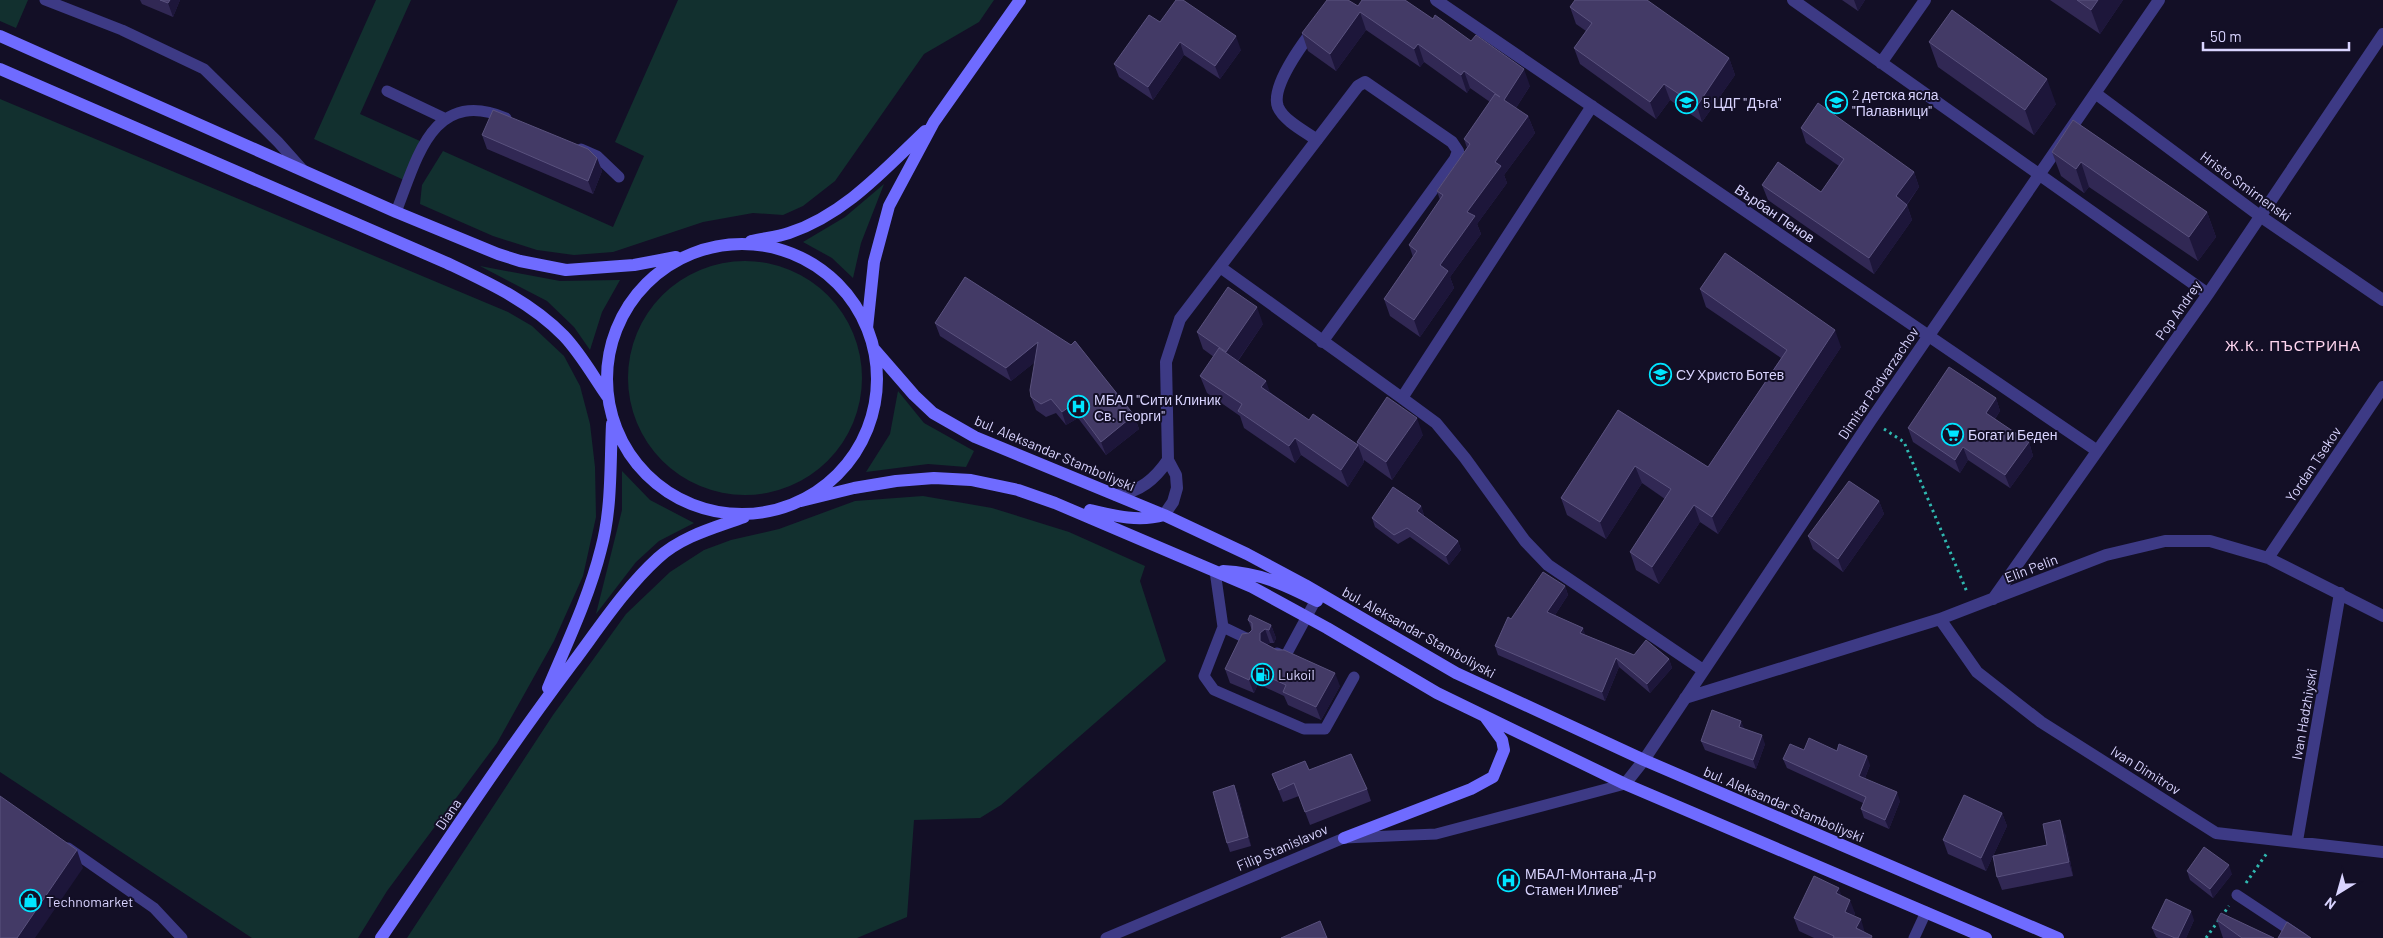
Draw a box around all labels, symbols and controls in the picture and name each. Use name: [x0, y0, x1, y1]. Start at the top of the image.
scale bar: [2203, 20, 2349, 52]
text: 50 m: [2210, 27, 2242, 45]
place label: 2 детска ясла "Палавници": [1852, 86, 1939, 119]
school or university icon: 5 ЦДГ "Дъга": [1675, 90, 1699, 114]
school or university icon: 2 детска ясла "Палавници": [1824, 90, 1848, 114]
place label: 5 ЦДГ "Дъга": [1703, 94, 1782, 111]
street label: Hristo Smirnenski: [2197, 147, 2295, 225]
street label: Върбан Пенов: [1732, 180, 1818, 246]
street label: Pop Andrey: [2151, 277, 2205, 343]
street label: Dimitar Podvarzachov: [1834, 323, 1922, 442]
district label: Ж.К.. ПЪСТРИНА: [2225, 336, 2361, 354]
school or university icon: СУ Христо Ботев: [1648, 362, 1672, 386]
place label: СУ Христо Ботев: [1676, 366, 1784, 383]
place label: МБАЛ "Сити Клиник Св. Георги": [1094, 391, 1222, 424]
hospital icon: МБАЛ "Сити Клиник Св. Георги": [1066, 395, 1090, 419]
street label: bul. Aleksandar Stamboliyski: [972, 411, 1138, 495]
supermarket icon: Богат и Беден: [1940, 422, 1964, 446]
street label: Yordan Tsekov: [2282, 423, 2345, 505]
place label: Богат и Беден: [1968, 426, 2057, 443]
street label: Elin Pelin: [2002, 550, 2060, 586]
street label: bul. Aleksandar Stamboliyski: [1339, 583, 1499, 681]
fuel station icon: Lukoil: [1250, 662, 1274, 686]
place label: Lukoil: [1278, 666, 1315, 683]
street label: Ivan Hadzhiyski: [2288, 667, 2320, 761]
street label: Ivan Dimitrov: [2108, 742, 2184, 798]
street label: bul. Aleksandar Stamboliyski: [1701, 762, 1867, 846]
street label: Diana: [431, 795, 465, 833]
street label: Filip Stanislavov: [1234, 820, 1331, 874]
place label: МБАЛ-Монтана „Д-р Стамен Илиев": [1525, 865, 1656, 898]
north arrow: [2313, 868, 2363, 918]
hospital icon: МБАЛ-Монтана „Д-р Стамен Илиев": [1497, 869, 1521, 893]
shop icon: Technomarket: [18, 889, 42, 913]
place label: Technomarket: [46, 893, 133, 910]
text: N: [2321, 894, 2339, 913]

